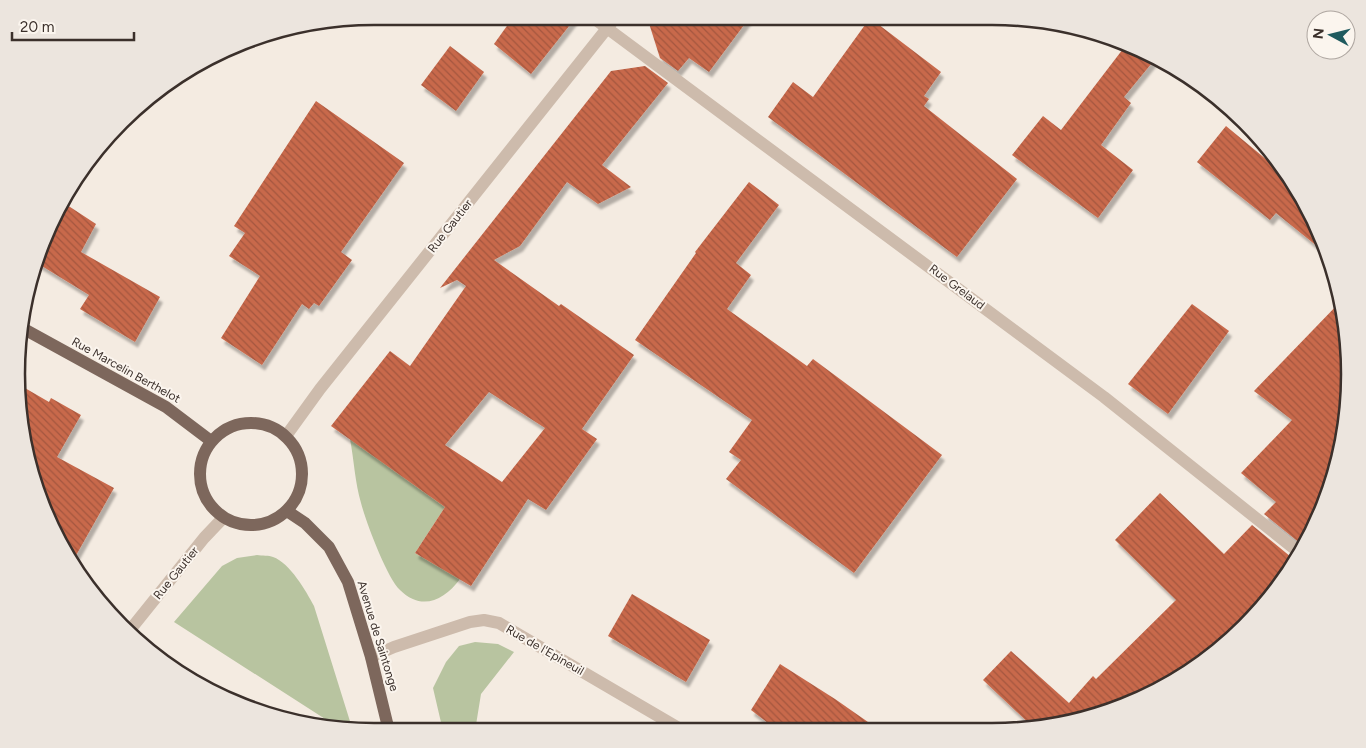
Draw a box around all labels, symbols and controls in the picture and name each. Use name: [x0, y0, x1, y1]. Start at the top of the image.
scale bar: [12, 10, 135, 42]
north arrow: [1306, 10, 1356, 60]
text: 20 m: [20, 18, 54, 36]
text: N: [1309, 27, 1328, 40]
street label: Rue Gautier: [425, 197, 475, 255]
street label: Rue Grelaud: [926, 262, 988, 312]
street label: Rue Marcelin Berthelot: [69, 334, 183, 406]
street label: Rue Gautier: [151, 544, 201, 602]
street label: Avenue de Saintonge: [355, 579, 402, 693]
street label: Rue de l'Epineuil: [504, 622, 586, 678]

